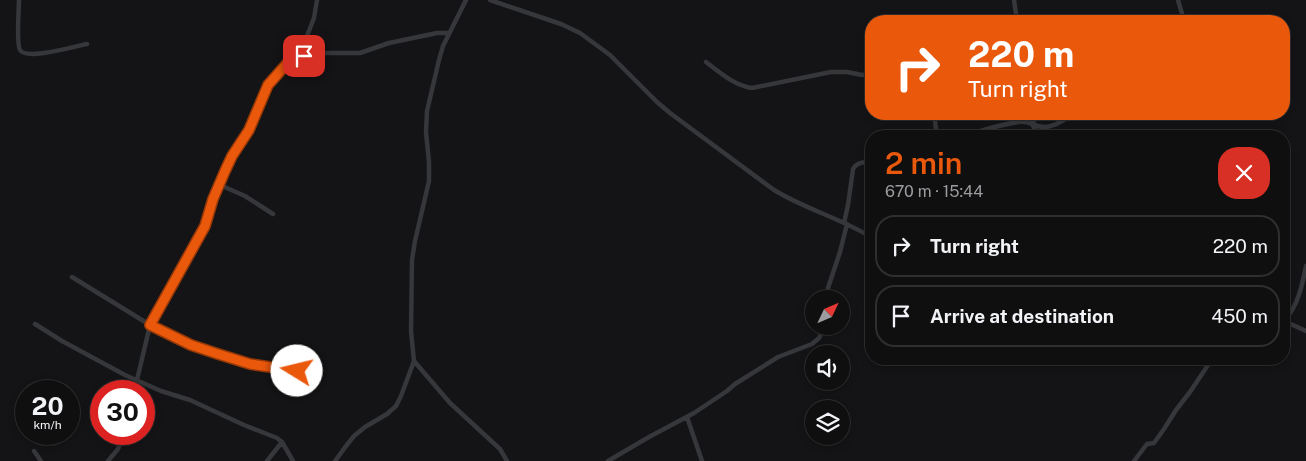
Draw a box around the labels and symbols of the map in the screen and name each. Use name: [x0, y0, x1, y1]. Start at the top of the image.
pin: [283, 35, 325, 77]
north arrow: [805, 290, 850, 335]
position arrow: [270, 344, 322, 396]
speed limit sign: 30: [90, 380, 155, 445]

